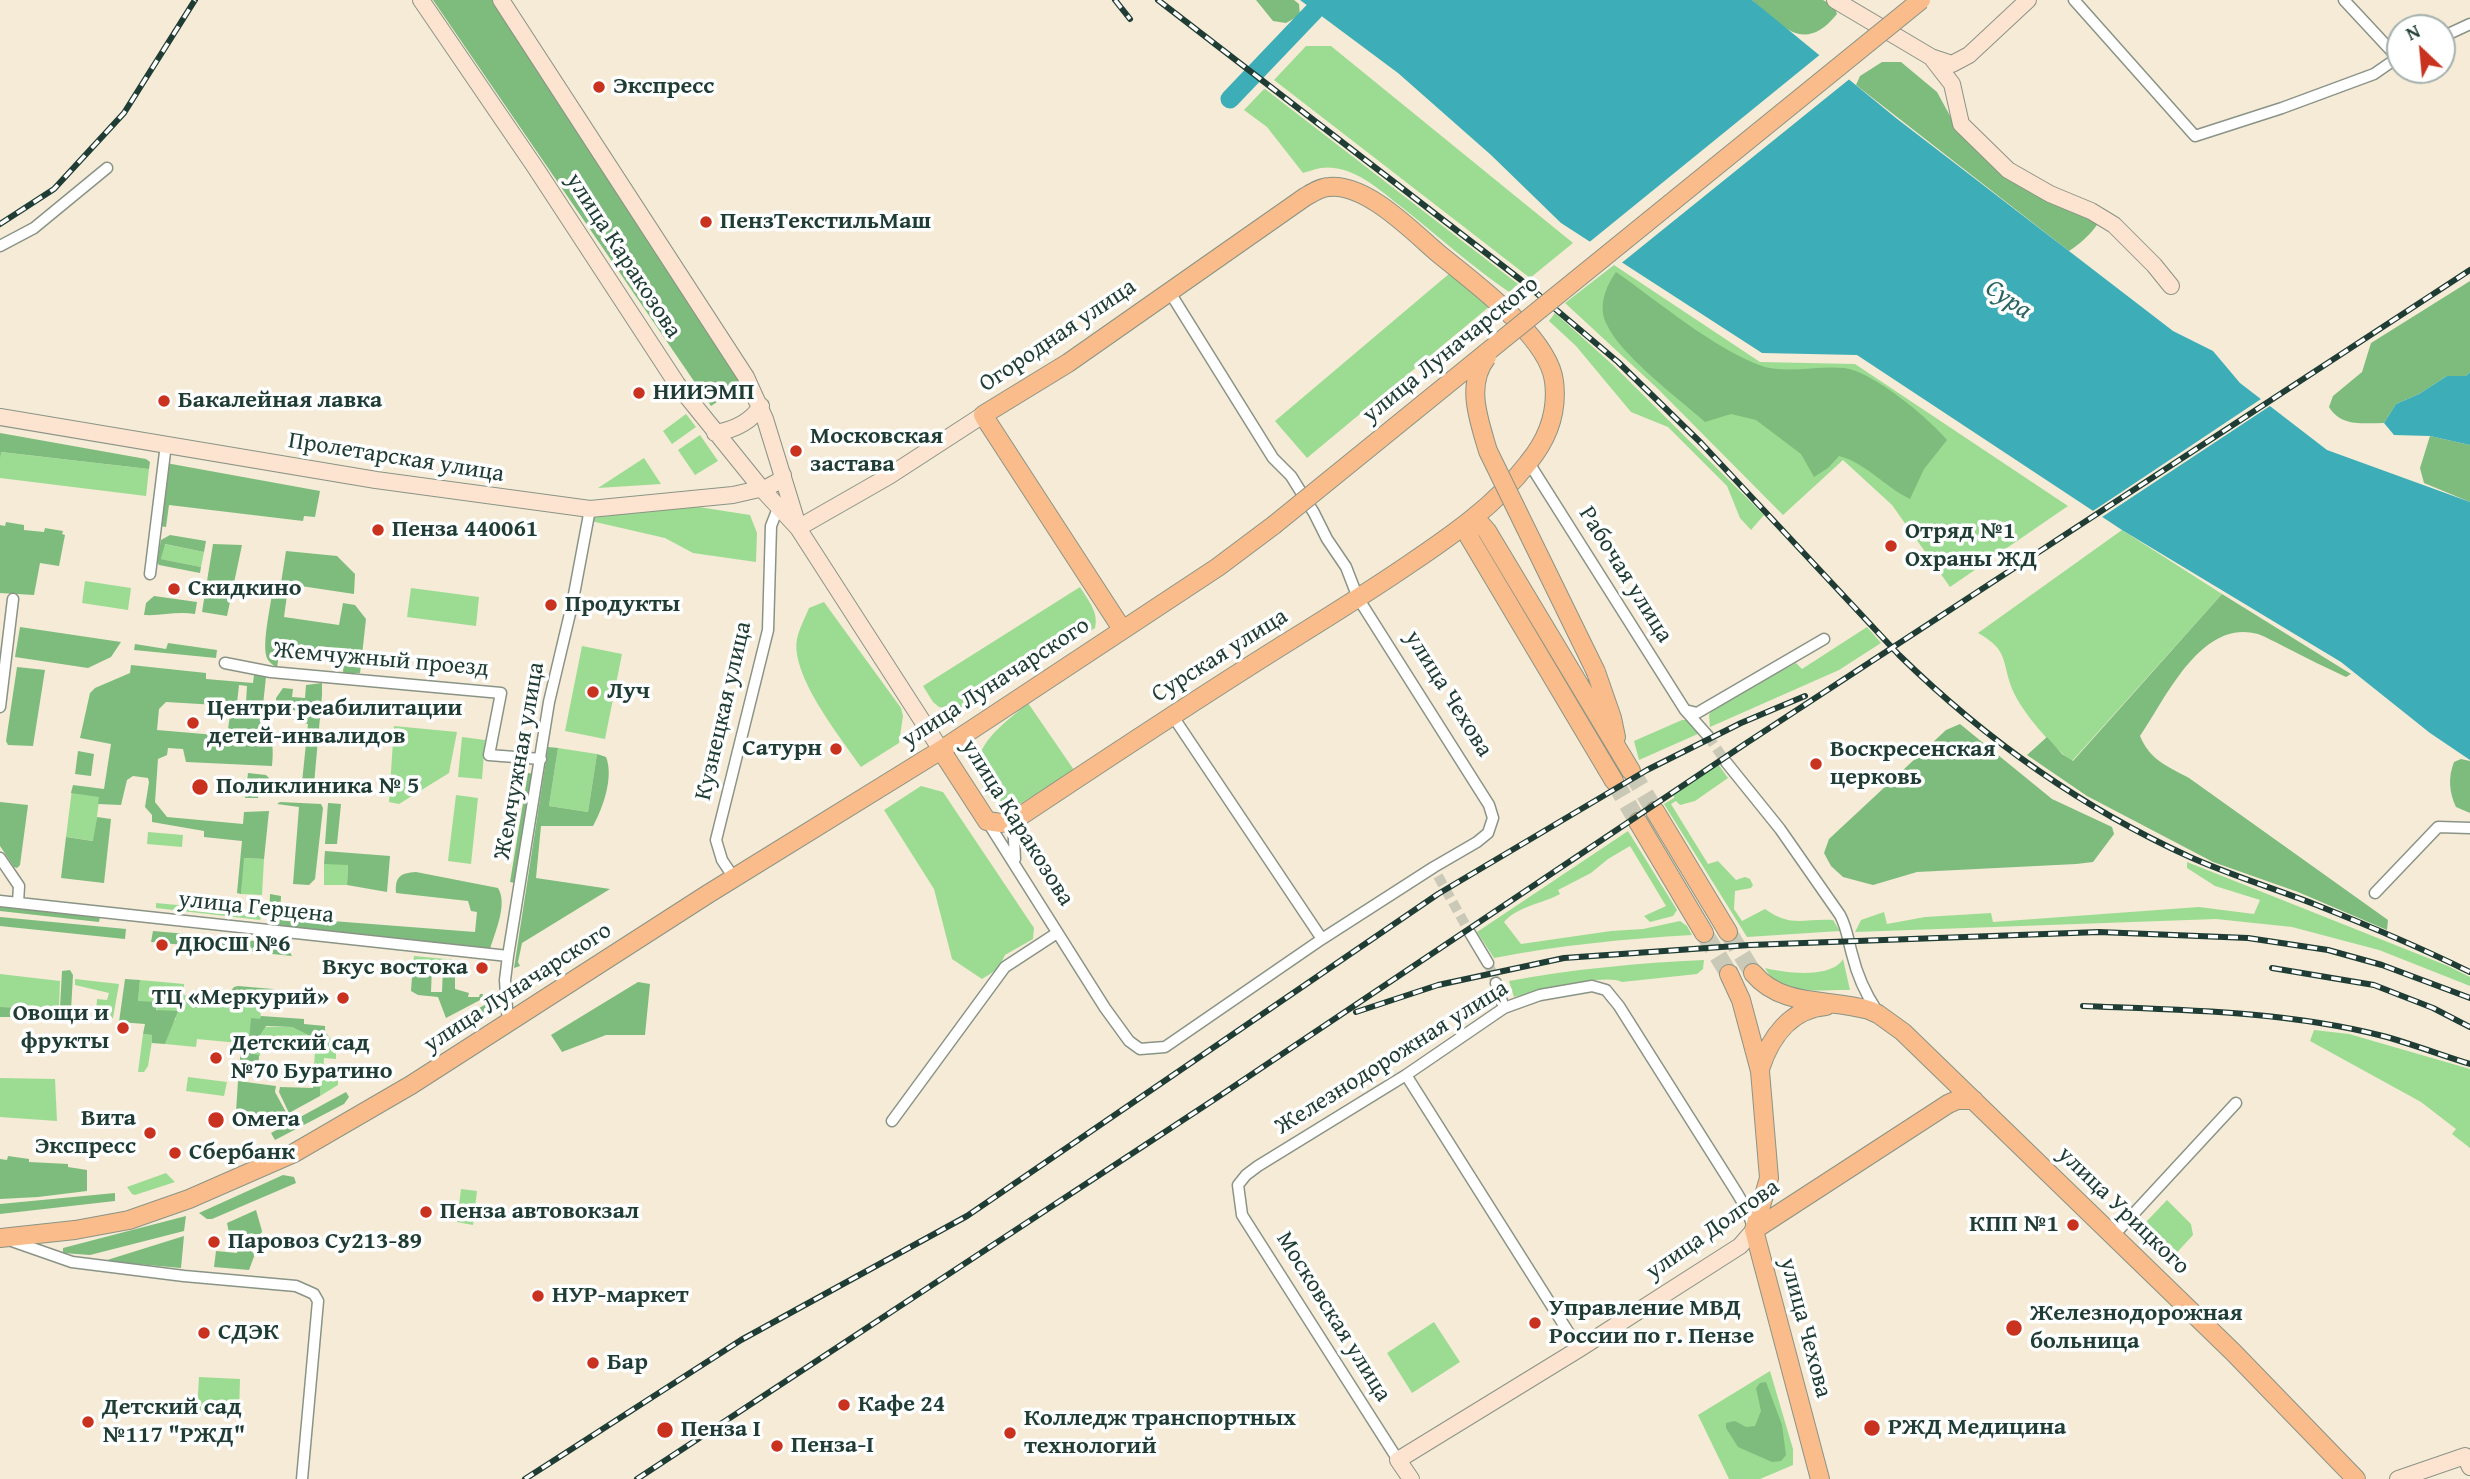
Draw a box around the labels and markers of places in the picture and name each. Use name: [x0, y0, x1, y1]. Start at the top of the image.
place label: Экспресс: [613, 73, 714, 101]
marker: Экспресс: [591, 79, 607, 95]
place label: ПензТекстильМаш: [720, 208, 931, 236]
marker: ПензТекстильМаш: [698, 214, 714, 230]
place label: НИИЭМП: [653, 379, 754, 407]
marker: НИИЭМП: [631, 385, 647, 401]
place label: Бакалейная лавка: [178, 387, 382, 415]
marker: Бакалейная лавка: [156, 393, 172, 409]
place label: Московская застава: [810, 423, 943, 479]
marker: Московская застава: [788, 443, 804, 459]
place label: Пенза 440061: [392, 516, 538, 544]
place label: Отряд №1 Охраны ЖД: [1905, 518, 2037, 574]
marker: Пенза 440061: [370, 522, 386, 538]
marker: Отряд №1 Охраны ЖД: [1883, 538, 1899, 554]
place label: Скидкино: [188, 575, 301, 603]
marker: Скидкино: [166, 581, 182, 597]
place label: Продукты: [565, 591, 680, 619]
marker: Продукты: [543, 597, 559, 613]
place label: Луч: [607, 678, 650, 706]
marker: Луч: [585, 684, 601, 700]
place label: Центри реабилитации детей-инвалидов: [207, 695, 462, 751]
marker: Центри реабилитации детей-инвалидов: [185, 715, 201, 731]
place label: Сатурн: [742, 735, 822, 763]
place label: Воскресенская церковь: [1830, 736, 1996, 792]
marker: Сатурн: [828, 741, 844, 757]
marker: Воскресенская церковь: [1808, 756, 1824, 772]
place label: Поликлиника № 5: [216, 773, 419, 801]
marker: Поликлиника № 5: [190, 777, 210, 797]
place label: ДЮСШ №6: [176, 931, 290, 959]
marker: ДЮСШ №6: [154, 937, 170, 953]
place label: Вкус востока: [322, 954, 468, 982]
marker: Вкус востока: [474, 960, 490, 976]
place label: ТЦ «Меркурий»: [152, 984, 329, 1012]
marker: ТЦ «Меркурий»: [335, 990, 351, 1006]
place label: Овощи и фрукты: [13, 1000, 109, 1056]
marker: Овощи и фрукты: [115, 1020, 131, 1036]
place label: Детский сад №70 Буратино: [230, 1030, 393, 1086]
marker: Детский сад №70 Буратино: [208, 1050, 224, 1066]
place label: Вита Экспресс: [35, 1105, 136, 1161]
place label: Омега: [232, 1106, 300, 1134]
marker: Омега: [206, 1110, 226, 1130]
marker: Вита Экспресс: [142, 1125, 158, 1141]
place label: Сбербанк: [189, 1139, 295, 1167]
marker: Сбербанк: [167, 1145, 183, 1161]
place label: Пенза автовокзал: [440, 1198, 639, 1226]
marker: Пенза автовокзал: [418, 1204, 434, 1220]
place label: КПП №1: [1969, 1211, 2059, 1239]
marker: КПП №1: [2065, 1217, 2081, 1233]
place label: Паровоз Су213-89: [228, 1228, 422, 1256]
marker: Паровоз Су213-89: [206, 1234, 222, 1250]
place label: НУР-маркет: [552, 1282, 689, 1310]
marker: НУР-маркет: [530, 1288, 546, 1304]
place label: Управление МВД России по г. Пензе: [1549, 1295, 1754, 1351]
place label: Железнодорожная больница: [2030, 1300, 2243, 1356]
marker: Управление МВД России по г. Пензе: [1527, 1315, 1543, 1331]
marker: Железнодорожная больница: [2004, 1318, 2024, 1338]
place label: СДЭК: [218, 1319, 279, 1347]
marker: СДЭК: [196, 1325, 212, 1341]
place label: Бар: [607, 1349, 648, 1377]
marker: Бар: [585, 1355, 601, 1371]
place label: Кафе 24: [858, 1391, 945, 1419]
place label: Детский сад №117 "РЖД": [102, 1394, 245, 1450]
marker: Кафе 24: [836, 1397, 852, 1413]
place label: Колледж транспортных технологий: [1024, 1405, 1296, 1461]
marker: Детский сад №117 "РЖД": [80, 1414, 96, 1430]
place label: РЖД Медицина: [1888, 1414, 2066, 1442]
place label: Пенза I: [681, 1416, 761, 1444]
marker: РЖД Медицина: [1862, 1418, 1882, 1438]
marker: Пенза I: [655, 1420, 675, 1440]
marker: Колледж транспортных технологий: [1002, 1425, 1018, 1441]
place label: Пенза-I: [791, 1432, 874, 1460]
marker: Пенза-I: [769, 1438, 785, 1454]

